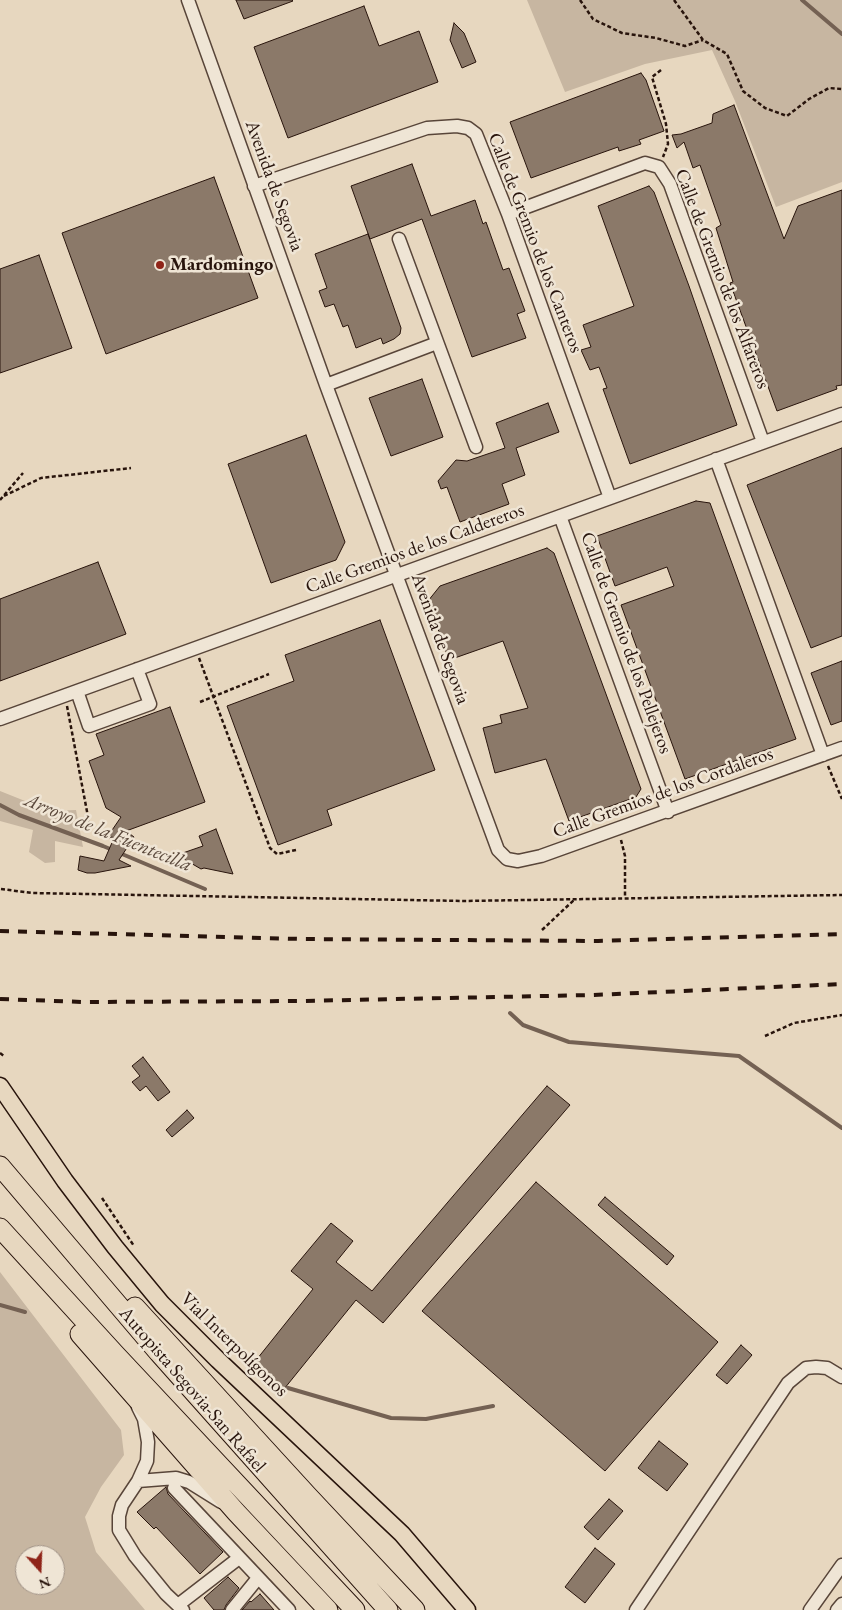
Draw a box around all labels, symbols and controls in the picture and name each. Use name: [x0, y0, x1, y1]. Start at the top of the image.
street label: Avenida de Segovia: [240, 117, 308, 255]
street label: Calle de Gremio de los Canteros: [483, 130, 587, 356]
street label: Calle de Gremio de los Alfareros: [669, 166, 775, 392]
place label: Mardomingo: [170, 254, 273, 276]
marker: Mardomingo: [154, 259, 166, 271]
street label: Calle Gremios de los Caldereros: [303, 499, 527, 599]
street label: Calle de Gremio de los Pellejeros: [575, 529, 677, 757]
street label: Avenida de Segovia: [406, 570, 474, 708]
street label: Calle Gremios de los Cordaleros: [550, 742, 776, 844]
water label: Arroyo de la Fuentecilla: [21, 788, 195, 878]
street label: Vial Interpolígonos: [175, 1288, 293, 1402]
street label: Autopista Segovia-San Rafael: [114, 1302, 270, 1478]
north arrow: [15, 1545, 65, 1595]
text: N: [36, 1573, 53, 1594]

